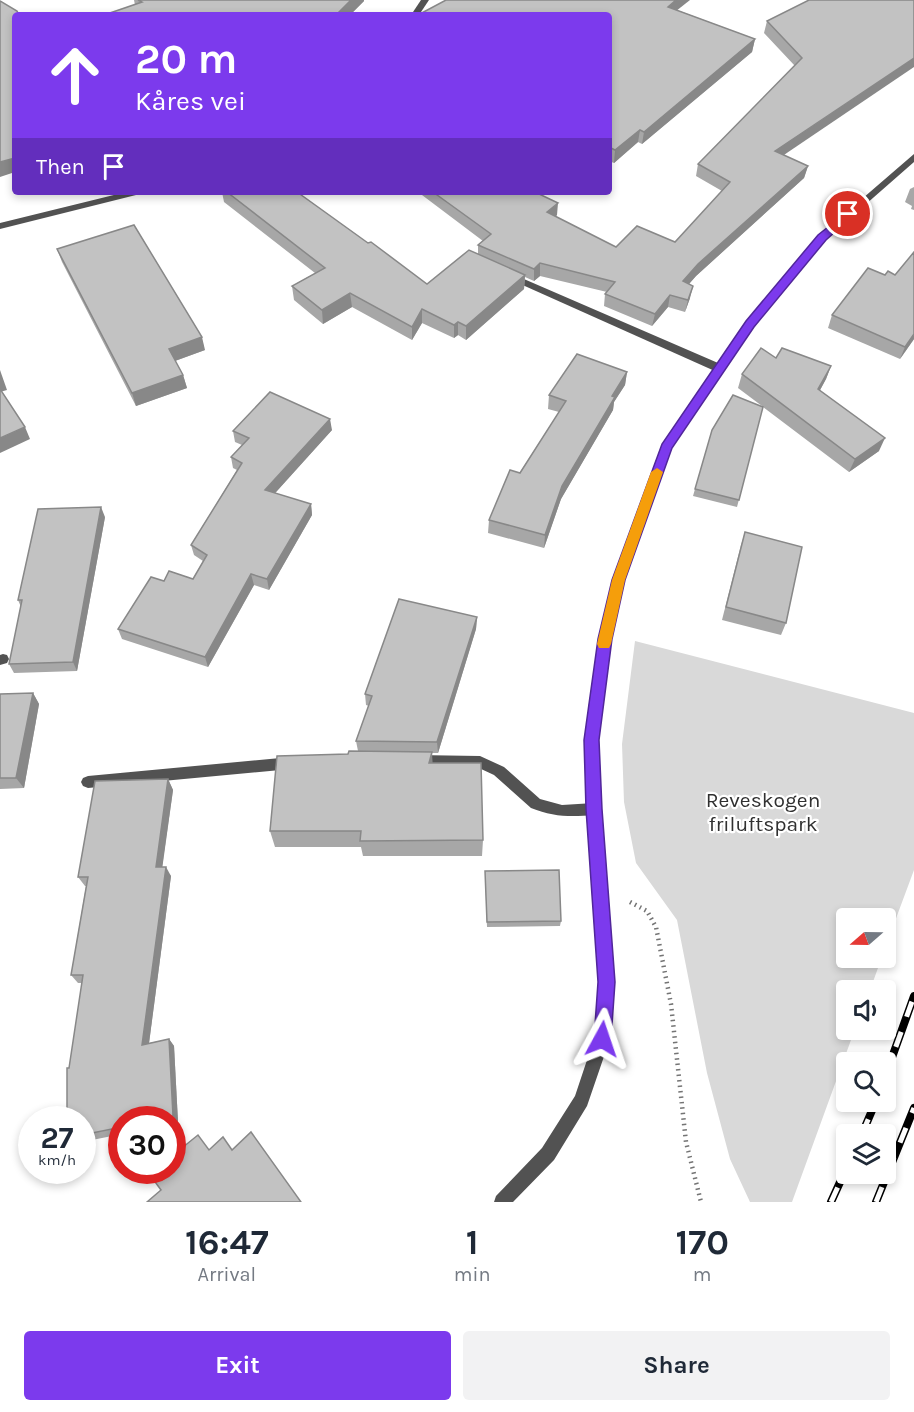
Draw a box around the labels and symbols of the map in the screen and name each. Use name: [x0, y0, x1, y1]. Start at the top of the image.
pin: [822, 188, 873, 239]
park label: Reveskogen friluftspark: [706, 788, 820, 836]
north arrow: [836, 908, 896, 968]
position arrow: [570, 1007, 634, 1071]
speed limit sign: 30: [108, 1106, 186, 1184]

